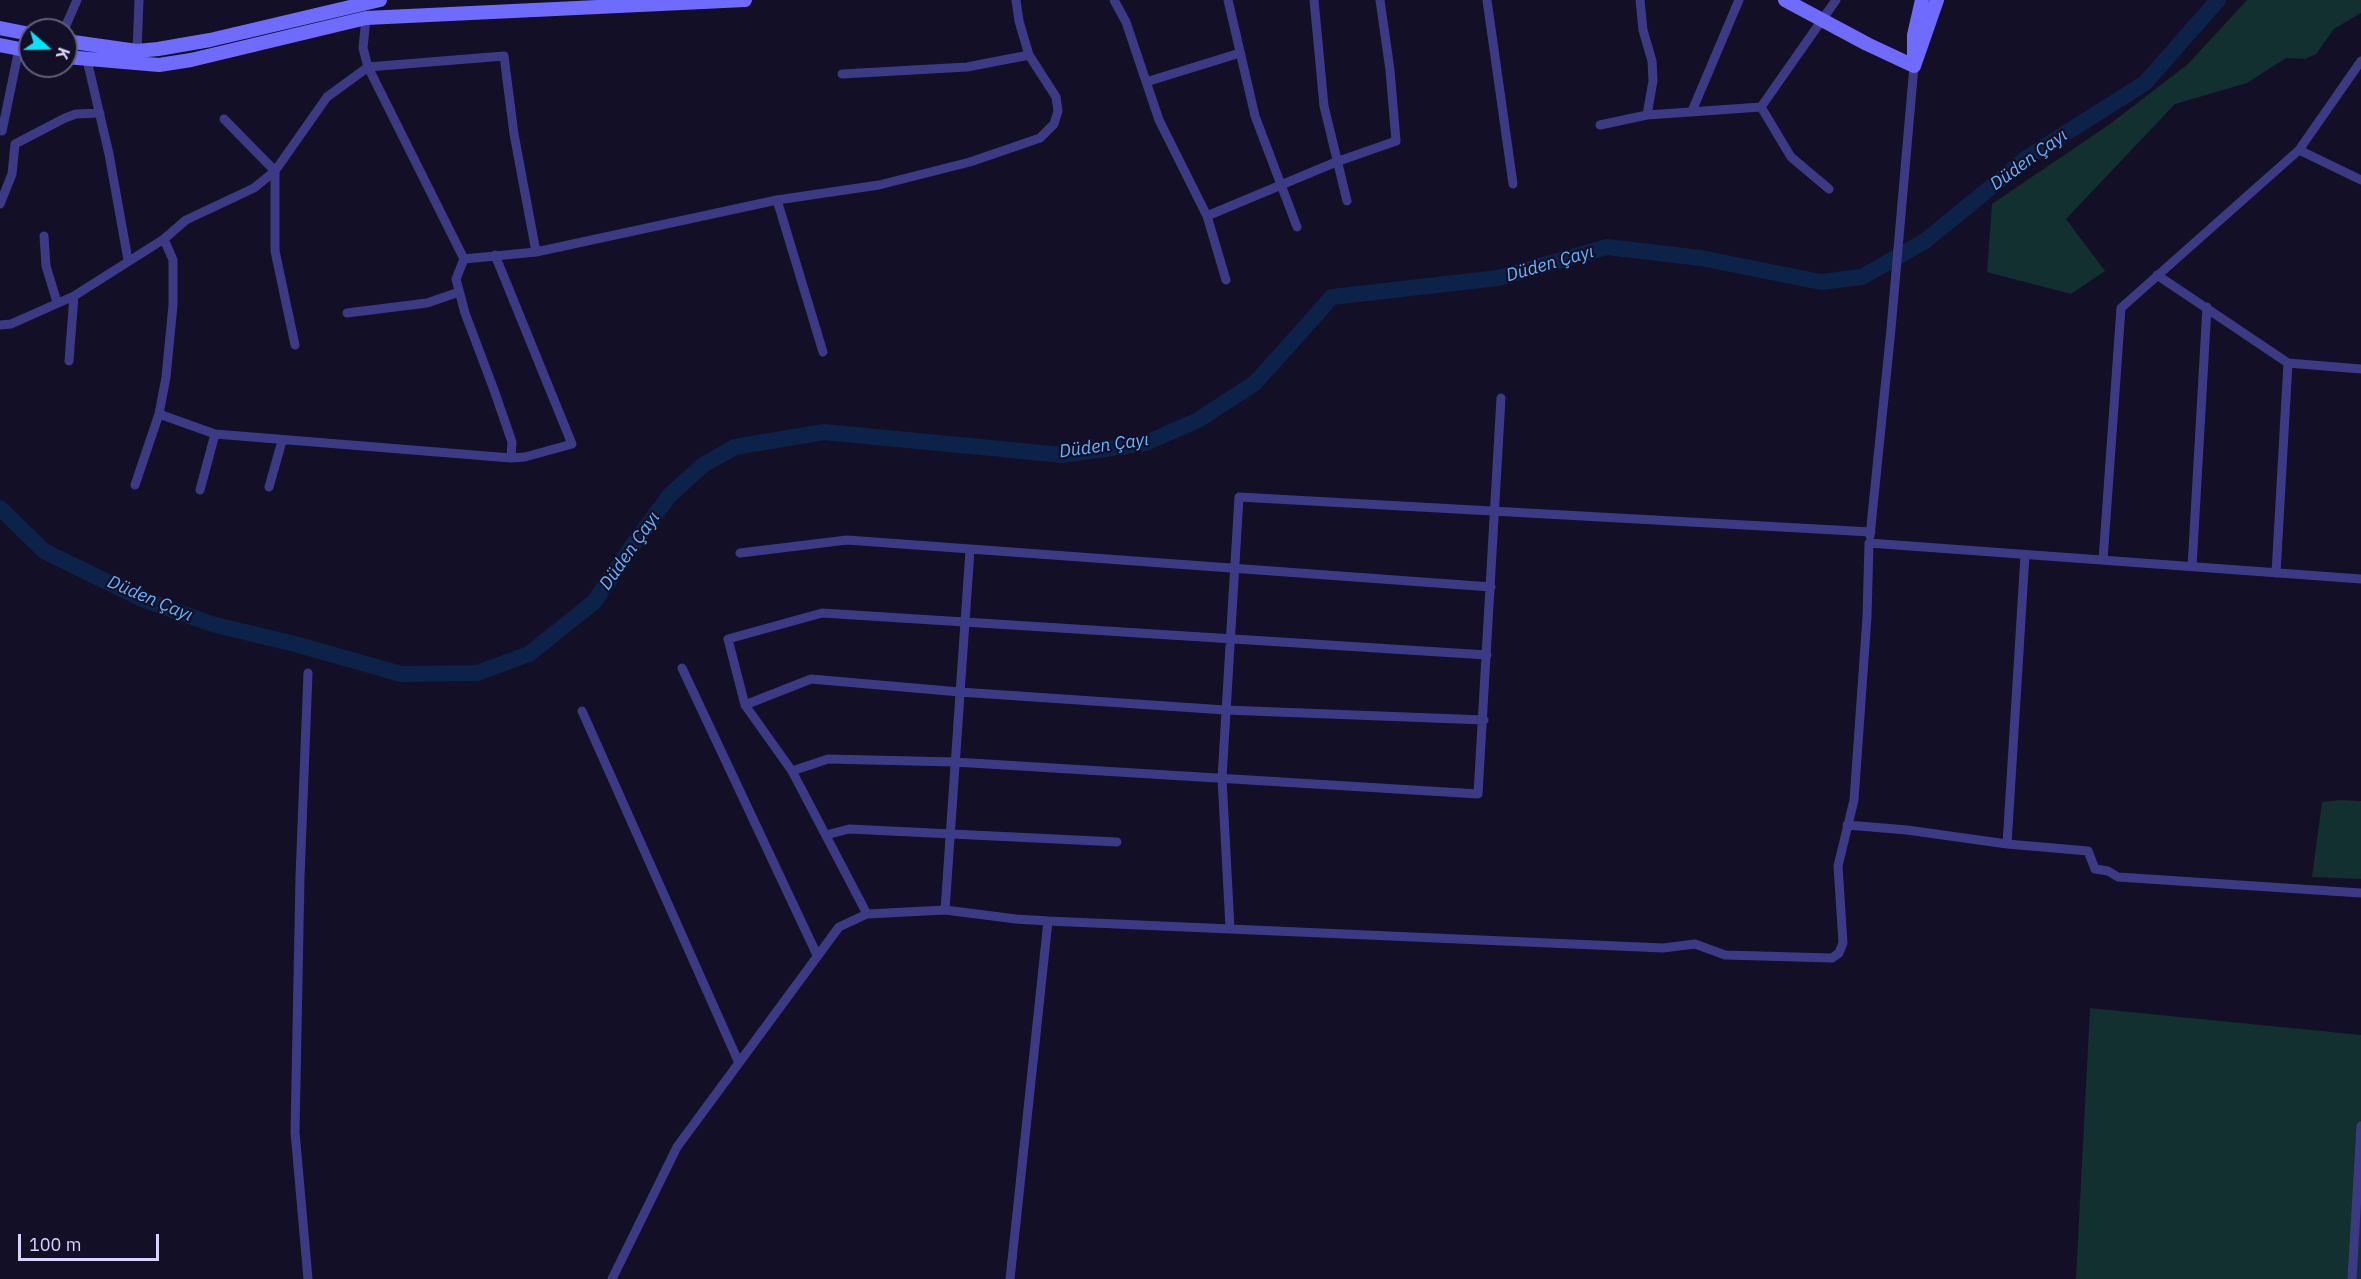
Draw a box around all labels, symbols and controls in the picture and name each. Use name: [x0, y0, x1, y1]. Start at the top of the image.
north arrow: [18, 18, 78, 78]
text: K: [52, 45, 74, 62]
water label: Düden Çayı: [1986, 125, 2072, 195]
water label: Düden Çayı: [1504, 241, 1596, 287]
water label: Düden Çayı: [1058, 429, 1150, 463]
water label: Düden Çayı: [595, 508, 665, 594]
water label: Düden Çayı: [104, 571, 196, 627]
scale bar: [21, 1222, 162, 1260]
text: 100 m: [29, 1233, 81, 1256]

